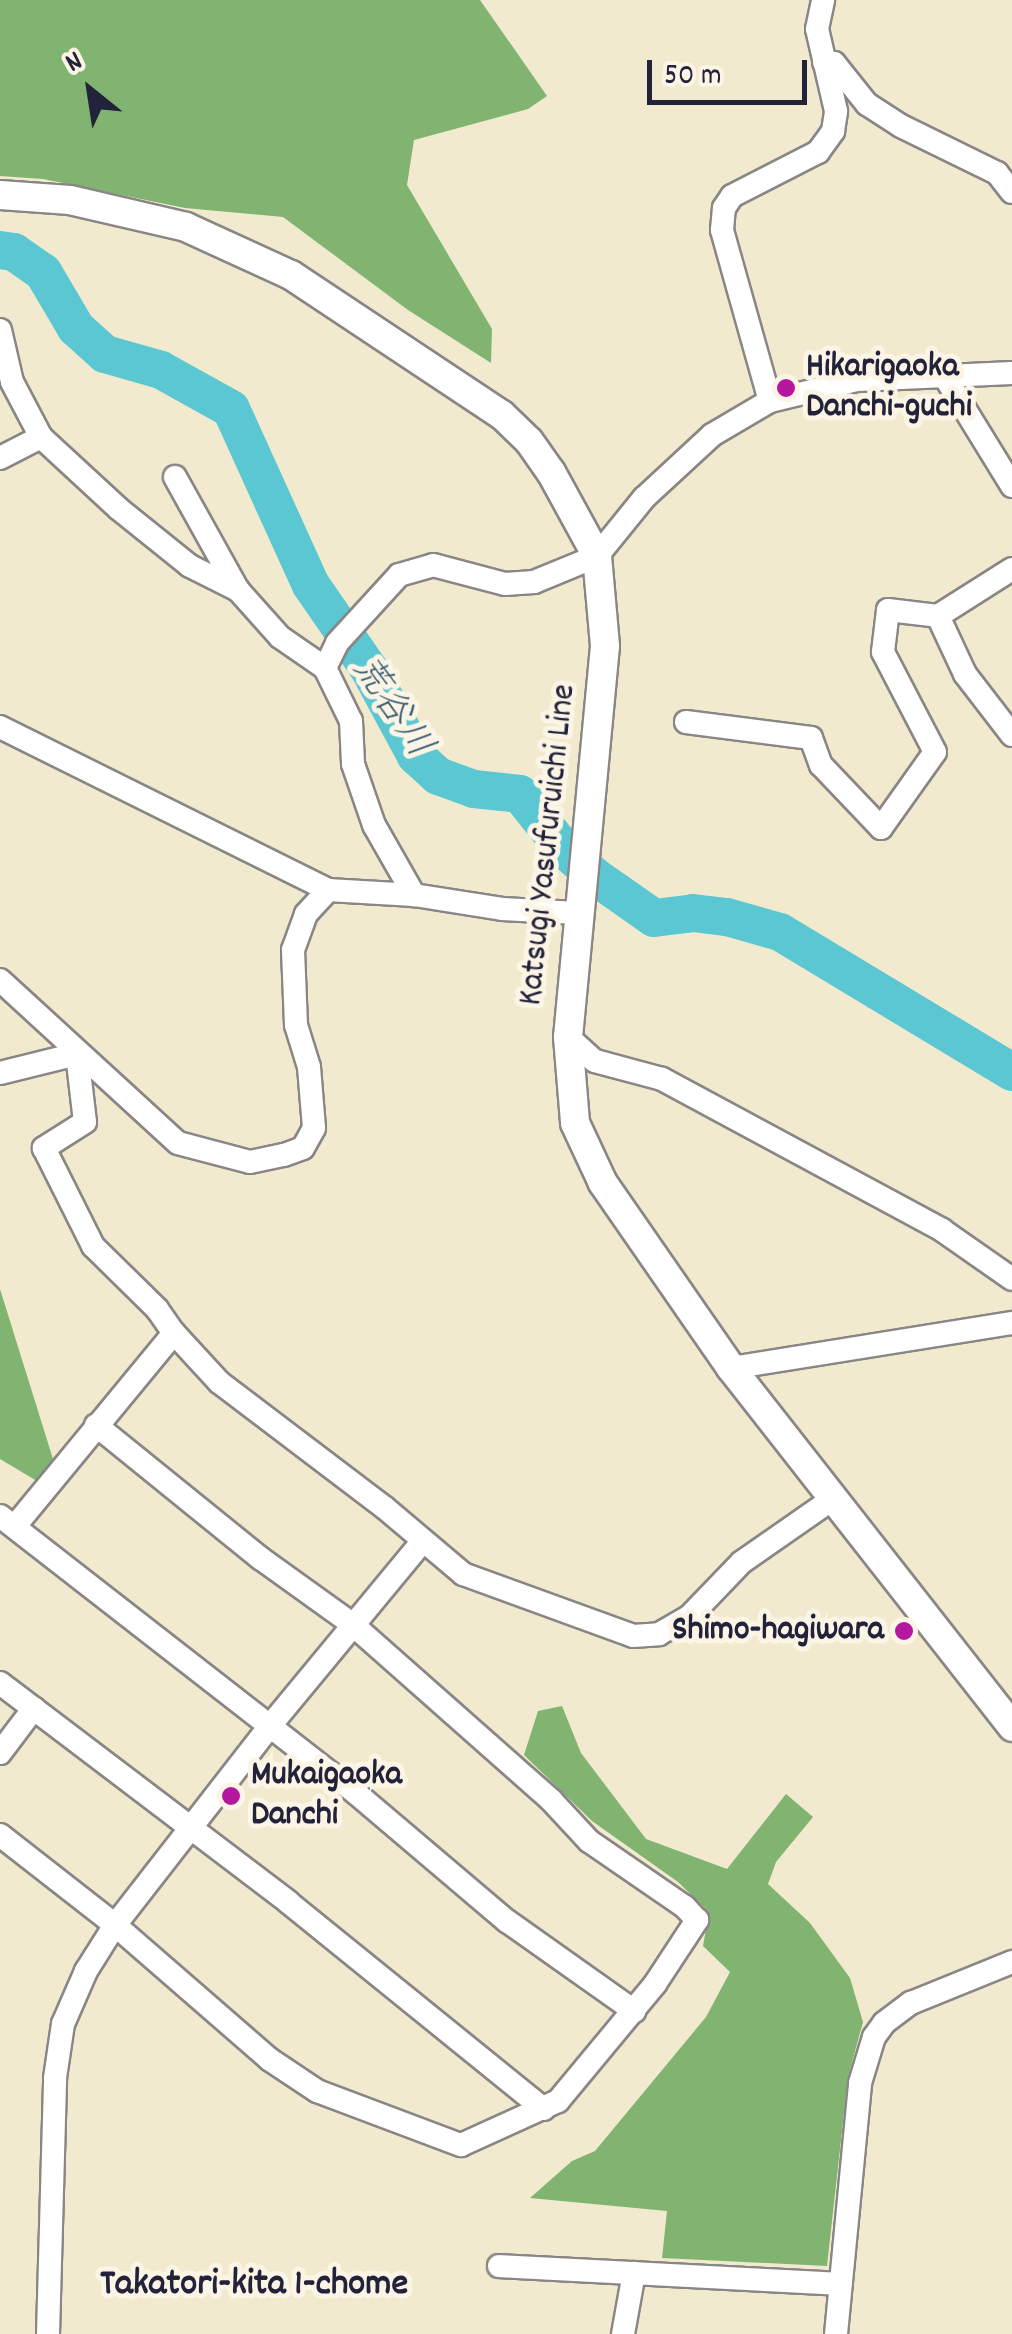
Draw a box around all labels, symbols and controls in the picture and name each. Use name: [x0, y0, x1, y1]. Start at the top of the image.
north arrow: [40, 40, 140, 140]
scale bar: [652, 40, 812, 102]
text: N: [59, 43, 91, 85]
text: 50 m: [664, 56, 722, 99]
place label: Hikarigaoka Danchi-guchi: [806, 347, 972, 429]
marker: Hikarigaoka Danchi-guchi: [775, 377, 797, 399]
water label: 荒谷川: [339, 648, 441, 768]
street label: Katsugi Yasufuruichi Line: [511, 682, 587, 1008]
place label: Shimo-hagiwara: [672, 1610, 884, 1652]
marker: Shimo-hagiwara: [893, 1620, 915, 1642]
place label: Mukaigaoka Danchi: [251, 1755, 402, 1837]
marker: Mukaigaoka Danchi: [220, 1785, 242, 1807]
district label: Takatori-kita 1-chome: [100, 2263, 408, 2309]

